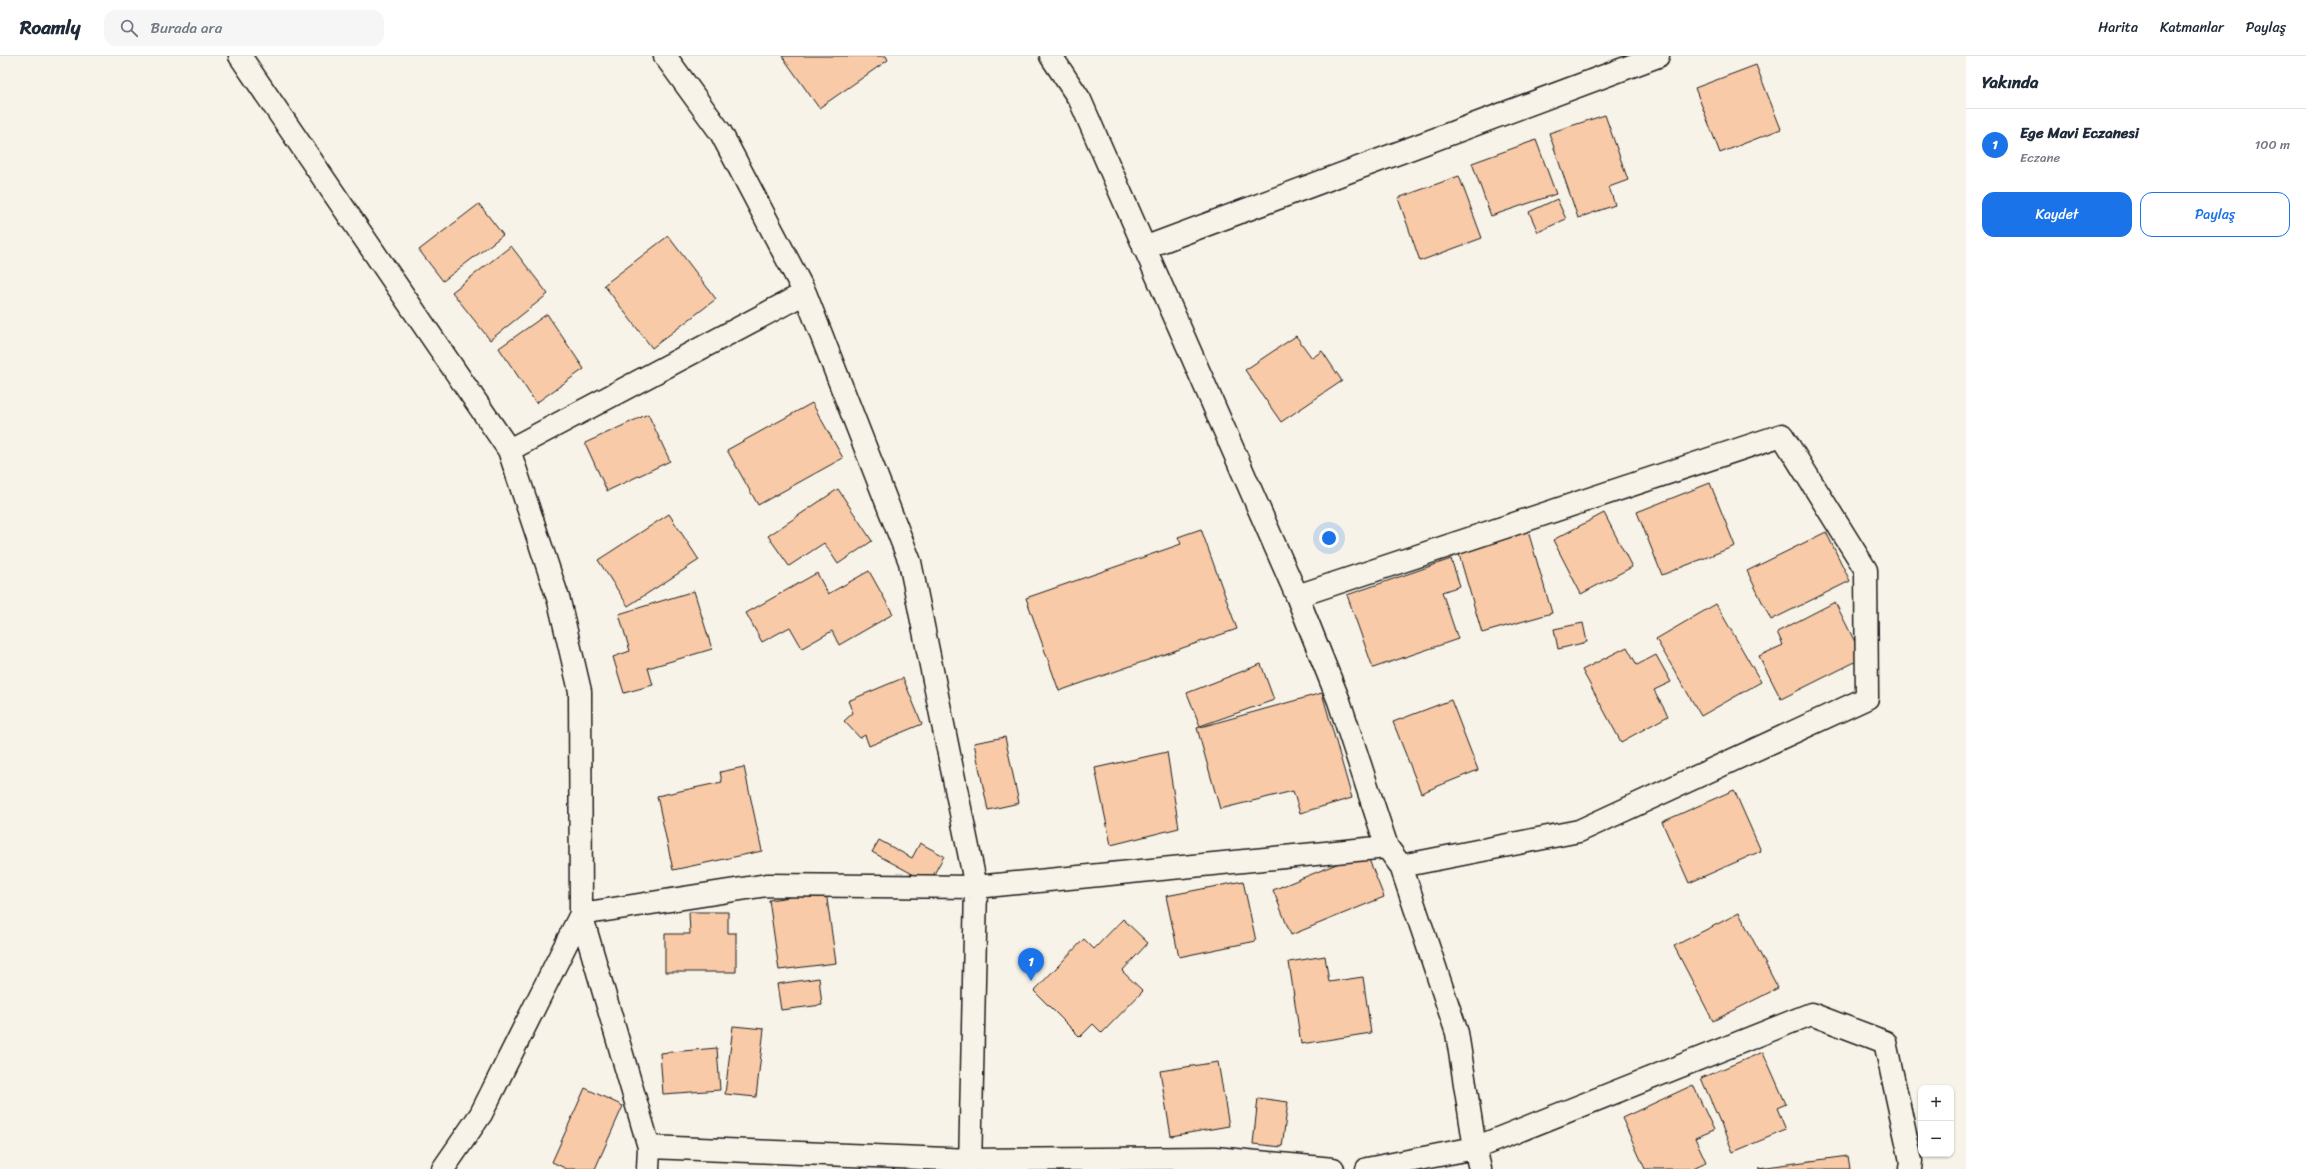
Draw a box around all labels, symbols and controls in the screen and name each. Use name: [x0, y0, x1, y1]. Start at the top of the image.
search box: [104, 10, 384, 46]
text: Roamly: [20, 11, 80, 44]
text: Burada ara: [150, 15, 222, 41]
text: Harita: [2098, 15, 2138, 40]
text: Katmanlar: [2160, 15, 2224, 40]
text: Paylaş: [2246, 15, 2286, 40]
icon: search: [118, 17, 140, 39]
text: Yakında: [1982, 67, 2038, 97]
text: Ege Mavi Eczanesi: [2020, 120, 2139, 146]
text: 1: [1992, 133, 1998, 156]
text: 100 m: [2255, 133, 2290, 156]
text: Eczane: [2020, 146, 2060, 169]
button: Kaydet: [1982, 192, 2132, 237]
button: Paylaş: [2140, 192, 2290, 237]
your location: [1319, 528, 1339, 548]
pin: 1: [1018, 948, 1044, 981]
map controls: [1918, 1085, 1954, 1157]
button: +: [1918, 1085, 1954, 1121]
button: −: [1918, 1121, 1954, 1157]

